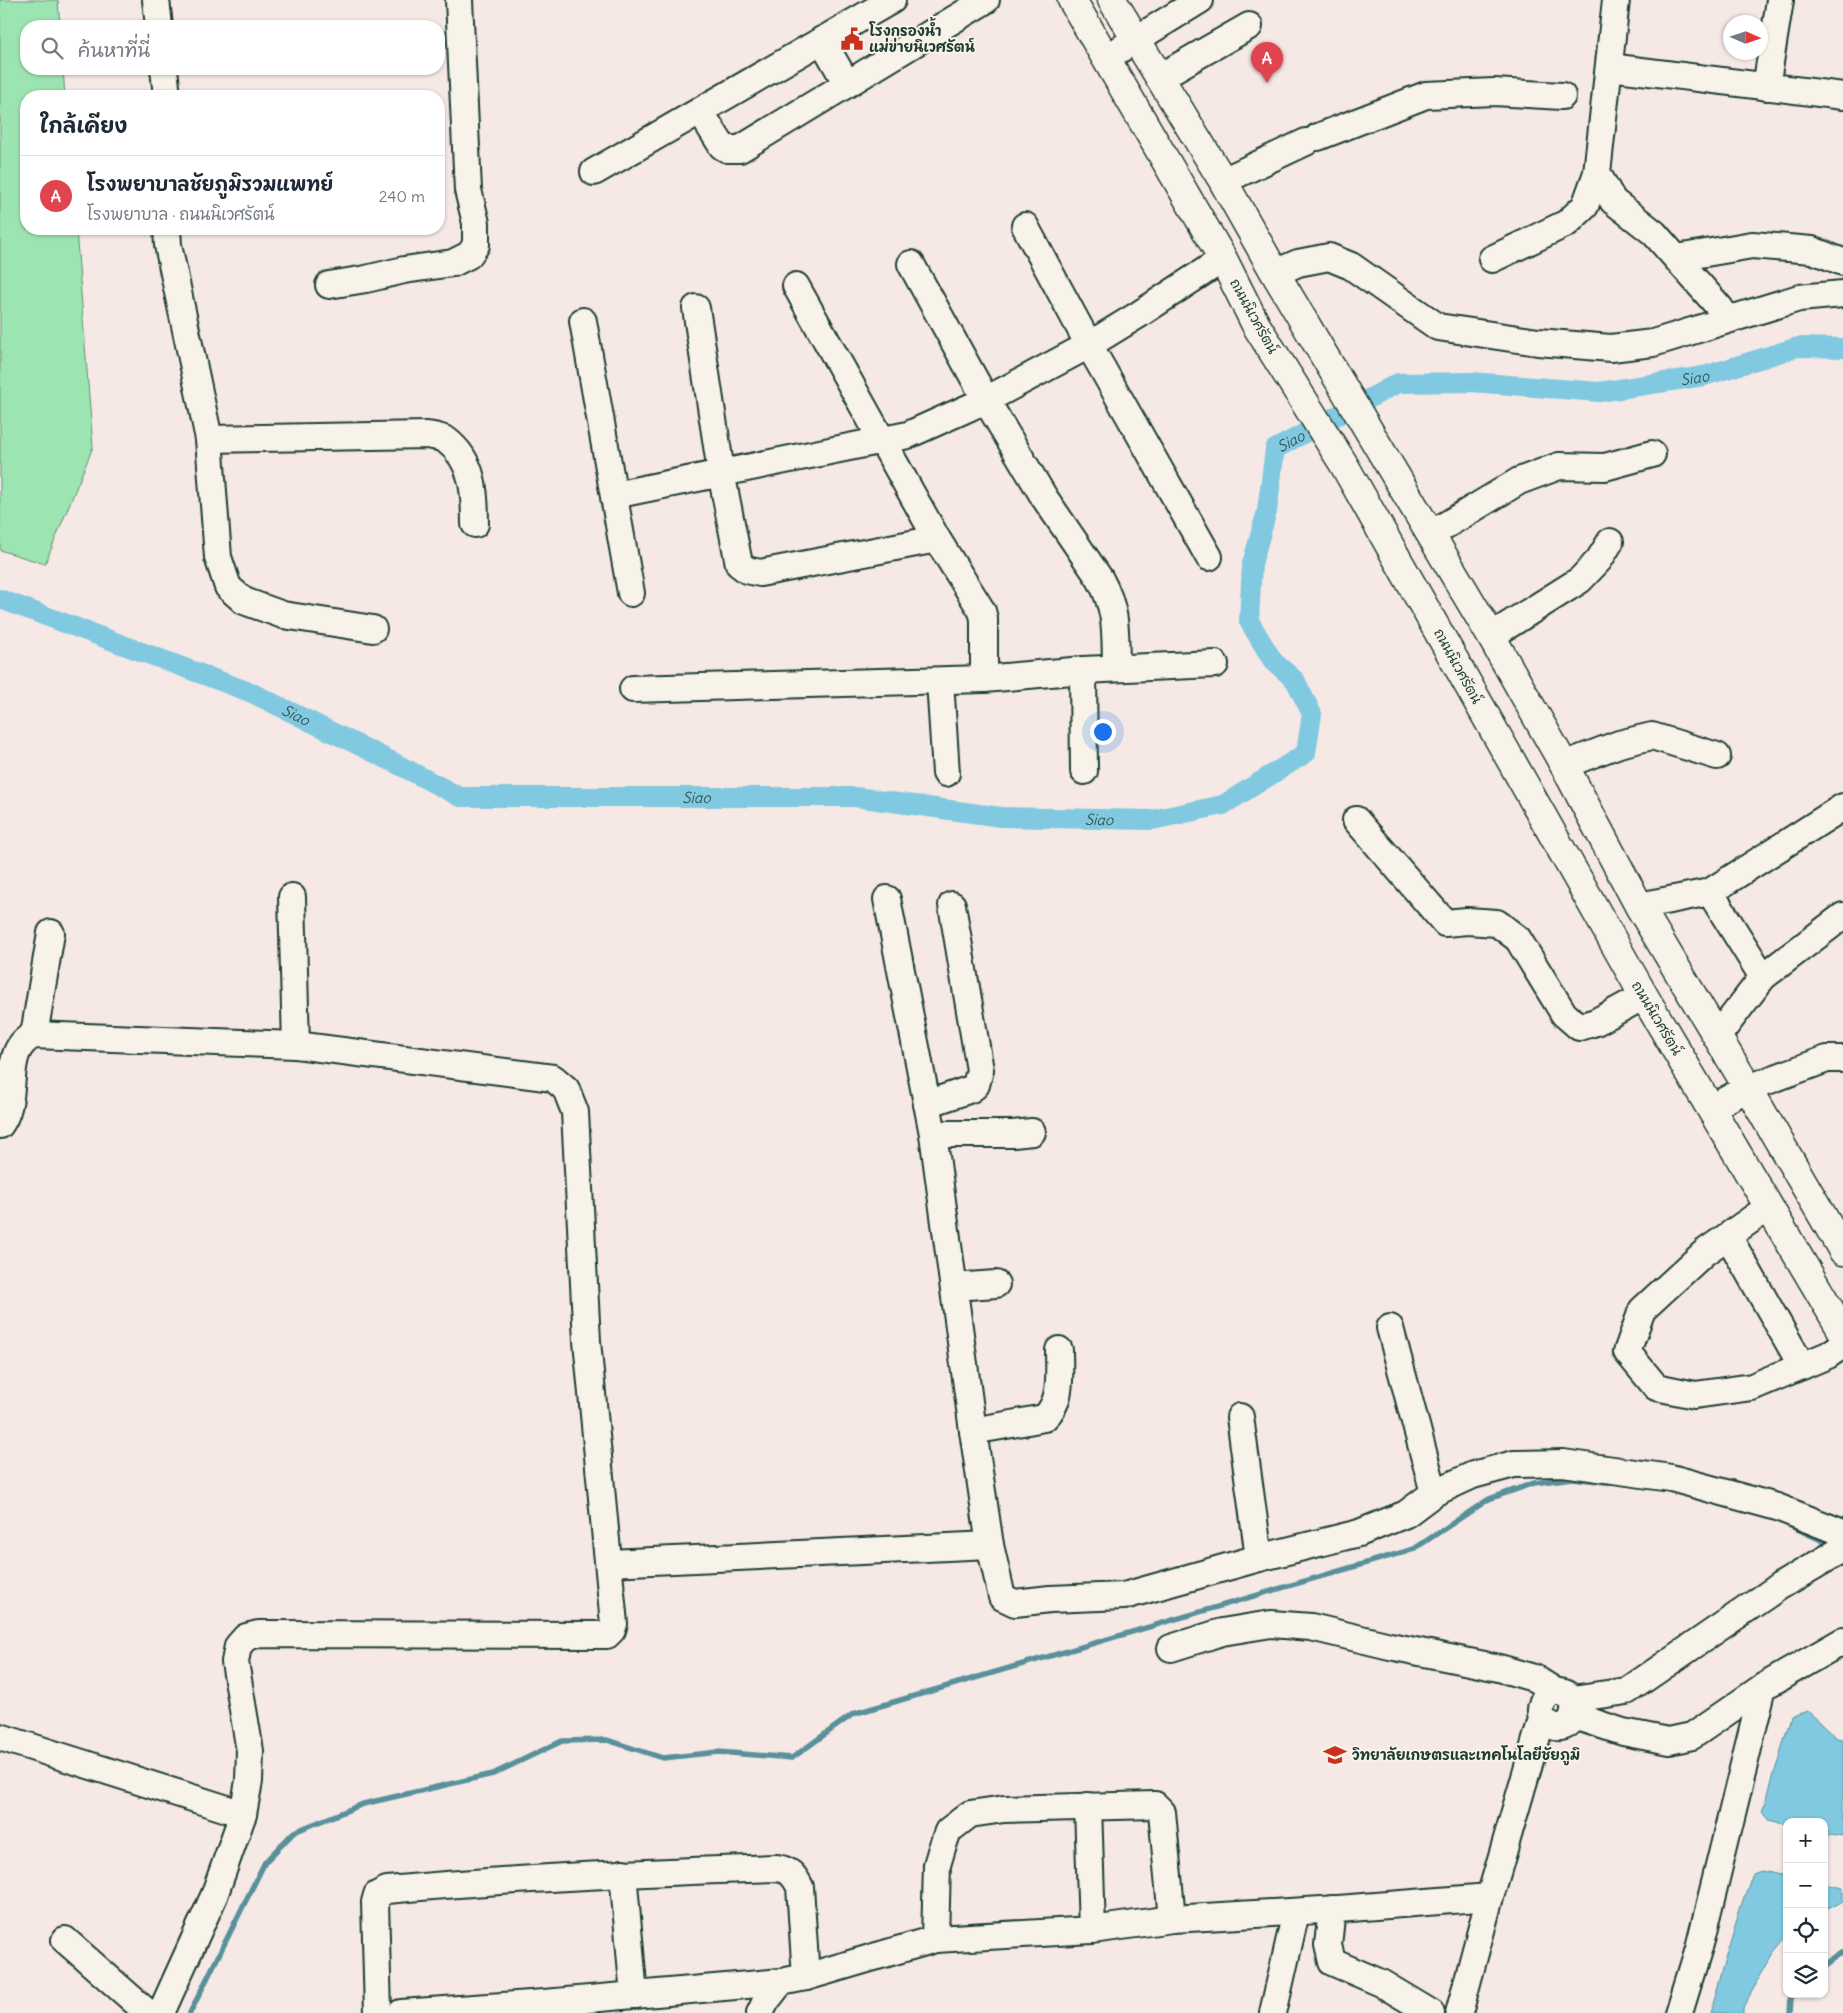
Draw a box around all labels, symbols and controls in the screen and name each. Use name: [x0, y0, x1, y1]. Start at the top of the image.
north arrow: [1723, 15, 1768, 60]
place label: โรงกรองน้ำ แม่ข่ายนิเวศรัตน์: [869, 16, 975, 56]
search box: [20, 20, 445, 75]
public building icon: โรงกรองน้ำ แม่ข่ายนิเวศรัตน์: [839, 26, 865, 52]
icon: search: [38, 34, 66, 62]
text: ค้นหาที่นี่: [78, 38, 150, 62]
pin: A: [1251, 42, 1283, 83]
text: ใกล้เคียง: [40, 112, 127, 139]
text: โรงพยาบาลชัยภูมิรวมแพทย์: [87, 172, 333, 196]
text: A: [51, 186, 61, 206]
text: 240 m: [379, 186, 425, 206]
text: โรงพยาบาล · ถนนนิเวศรัตน์: [87, 204, 275, 224]
street label: ถนนนิเวศรัตน์: [1226, 275, 1282, 357]
water label: Siao: [1679, 365, 1713, 389]
water label: Siao: [1273, 425, 1309, 456]
street label: ถนนนิเวศรัตน์: [1430, 625, 1486, 707]
water label: Siao: [279, 700, 314, 730]
your location: [1090, 719, 1116, 745]
water label: Siao: [682, 788, 712, 807]
water label: Siao: [1085, 809, 1115, 829]
street label: ถนนนิเวศรัตน์: [1628, 978, 1687, 1059]
school or university icon: วิทยาลัยเกษตรและเทคโนโลยีชัยภูมิ: [1322, 1742, 1348, 1768]
place label: วิทยาลัยเกษตรและเทคโนโลยีชัยภูมิ: [1352, 1745, 1580, 1766]
map controls: [1783, 1818, 1828, 1998]
button: +: [1783, 1818, 1828, 1863]
button: −: [1783, 1863, 1828, 1908]
button: locate: [1783, 1908, 1828, 1953]
button: layers: [1783, 1953, 1828, 1998]

